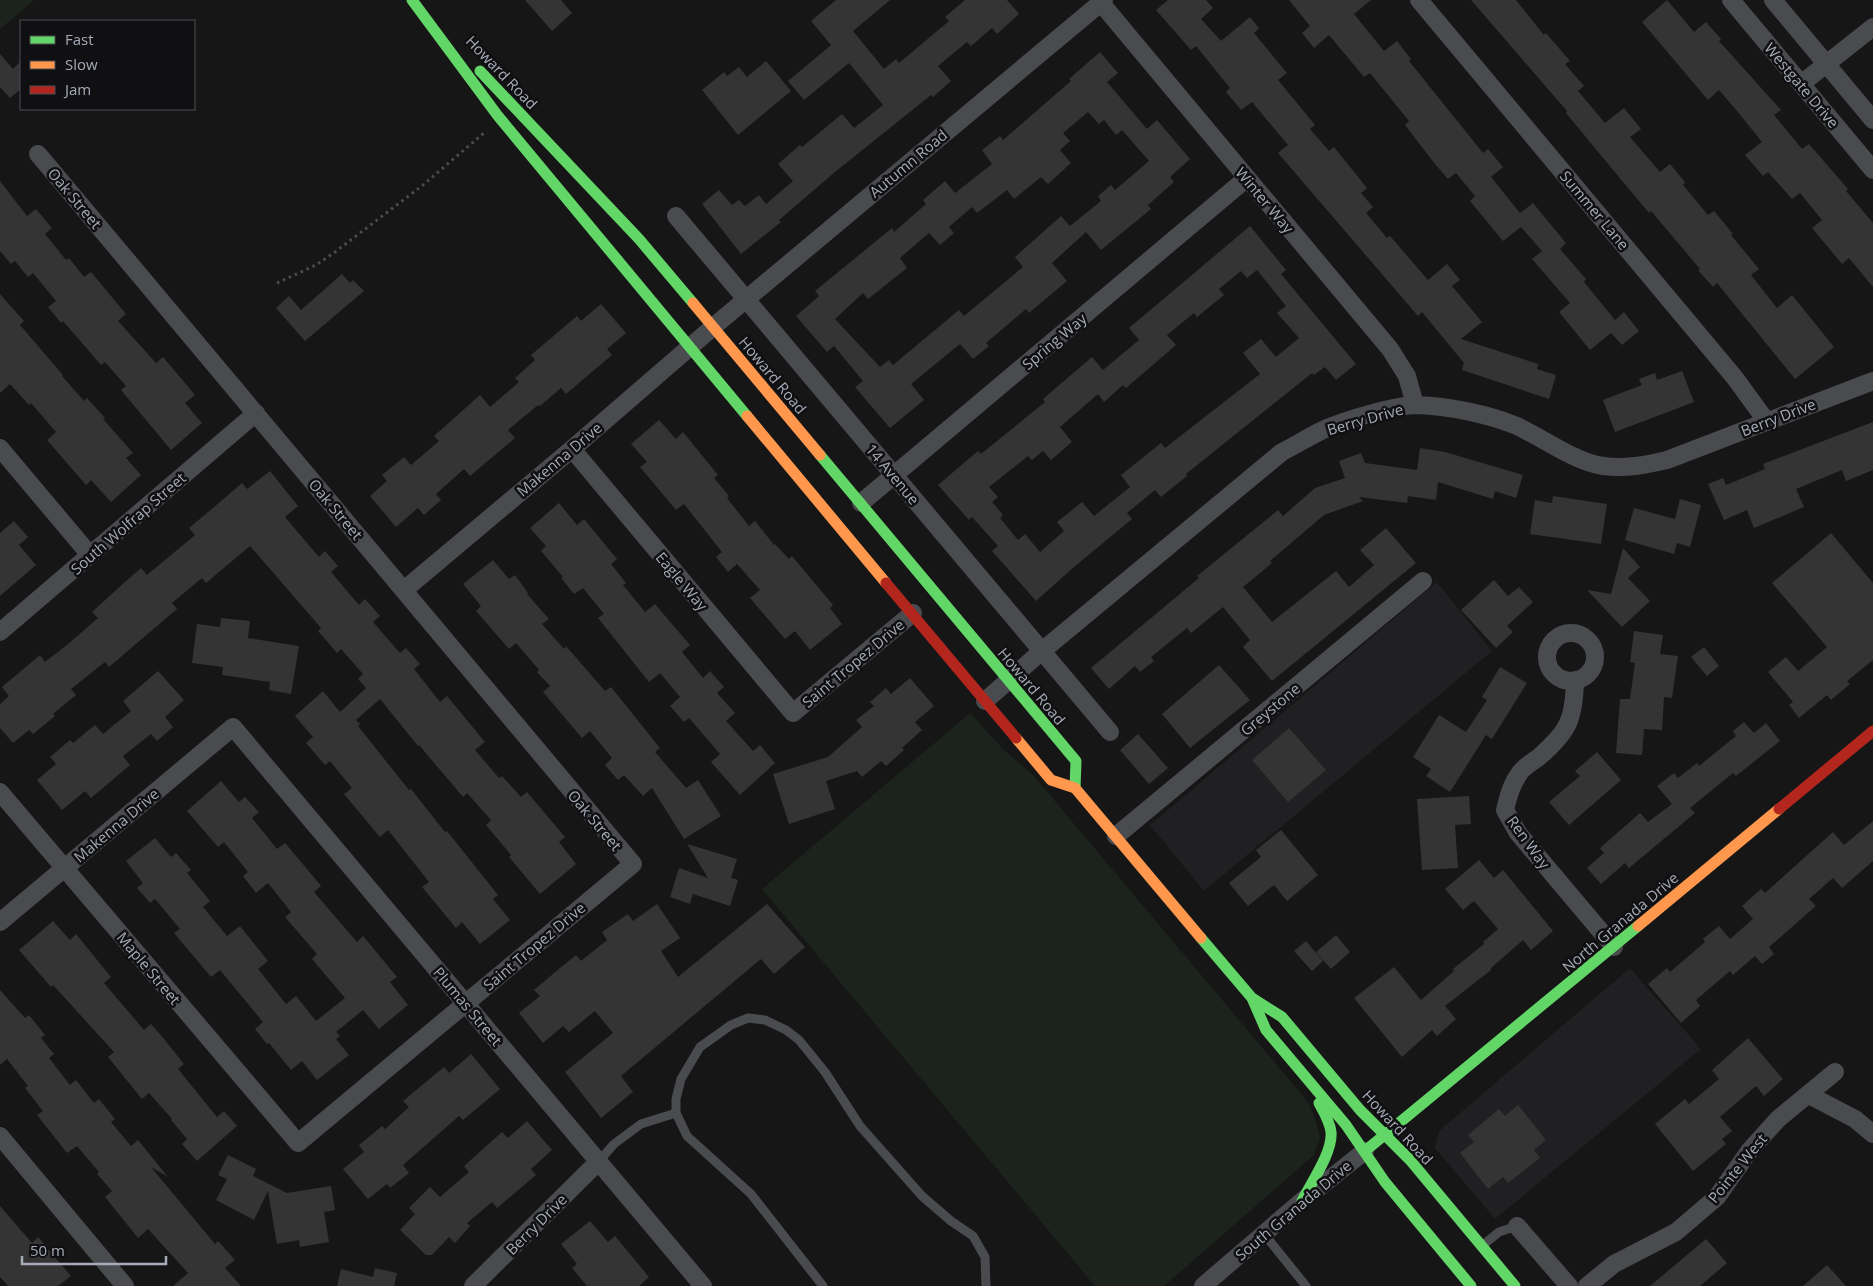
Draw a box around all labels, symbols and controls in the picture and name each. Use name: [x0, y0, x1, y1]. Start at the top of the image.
legend: [20, 20, 195, 110]
text: Fast: [65, 29, 94, 49]
street label: Howard Road: [462, 31, 542, 113]
street label: Westgate Drive: [1760, 38, 1844, 132]
text: Slow: [65, 54, 98, 74]
text: Jam: [63, 79, 91, 99]
street label: Autumn Road: [865, 124, 951, 202]
street label: Oak Street: [44, 163, 106, 233]
street label: Winter Way: [1232, 163, 1299, 238]
street label: Summer Lane: [1556, 166, 1634, 254]
street label: Spring Way: [1018, 308, 1091, 374]
street label: Howard Road: [735, 332, 811, 418]
street label: Berry Drive: [1738, 394, 1818, 440]
street label: Berry Drive: [1325, 399, 1405, 439]
street label: Makenna Drive: [512, 417, 606, 501]
street label: 14 Avenue: [862, 440, 924, 508]
street label: South Wolfrap Street: [66, 468, 190, 578]
street label: Oak Street: [305, 474, 367, 544]
street label: Eagle Way: [652, 548, 713, 615]
street label: Saint Tropez Drive: [798, 614, 908, 712]
street label: Howard Road: [994, 643, 1070, 729]
street label: Greystone: [1236, 678, 1304, 740]
street label: Makenna Drive: [69, 783, 163, 867]
street label: Oak Street: [564, 785, 626, 855]
street label: Ren Way: [1503, 812, 1555, 873]
street label: North Granada Drive: [1558, 867, 1682, 977]
street label: Saint Tropez Drive: [479, 897, 589, 995]
street label: Maple Street: [113, 927, 185, 1009]
street label: Plumas Street: [429, 962, 507, 1050]
street label: Howard Road: [1358, 1085, 1438, 1169]
street label: Pointe West: [1703, 1129, 1771, 1207]
street label: South Granada Drive: [1231, 1155, 1355, 1265]
street label: Berry Drive: [501, 1189, 571, 1259]
scale bar: [22, 1234, 166, 1266]
text: 50 m: [30, 1240, 65, 1260]

